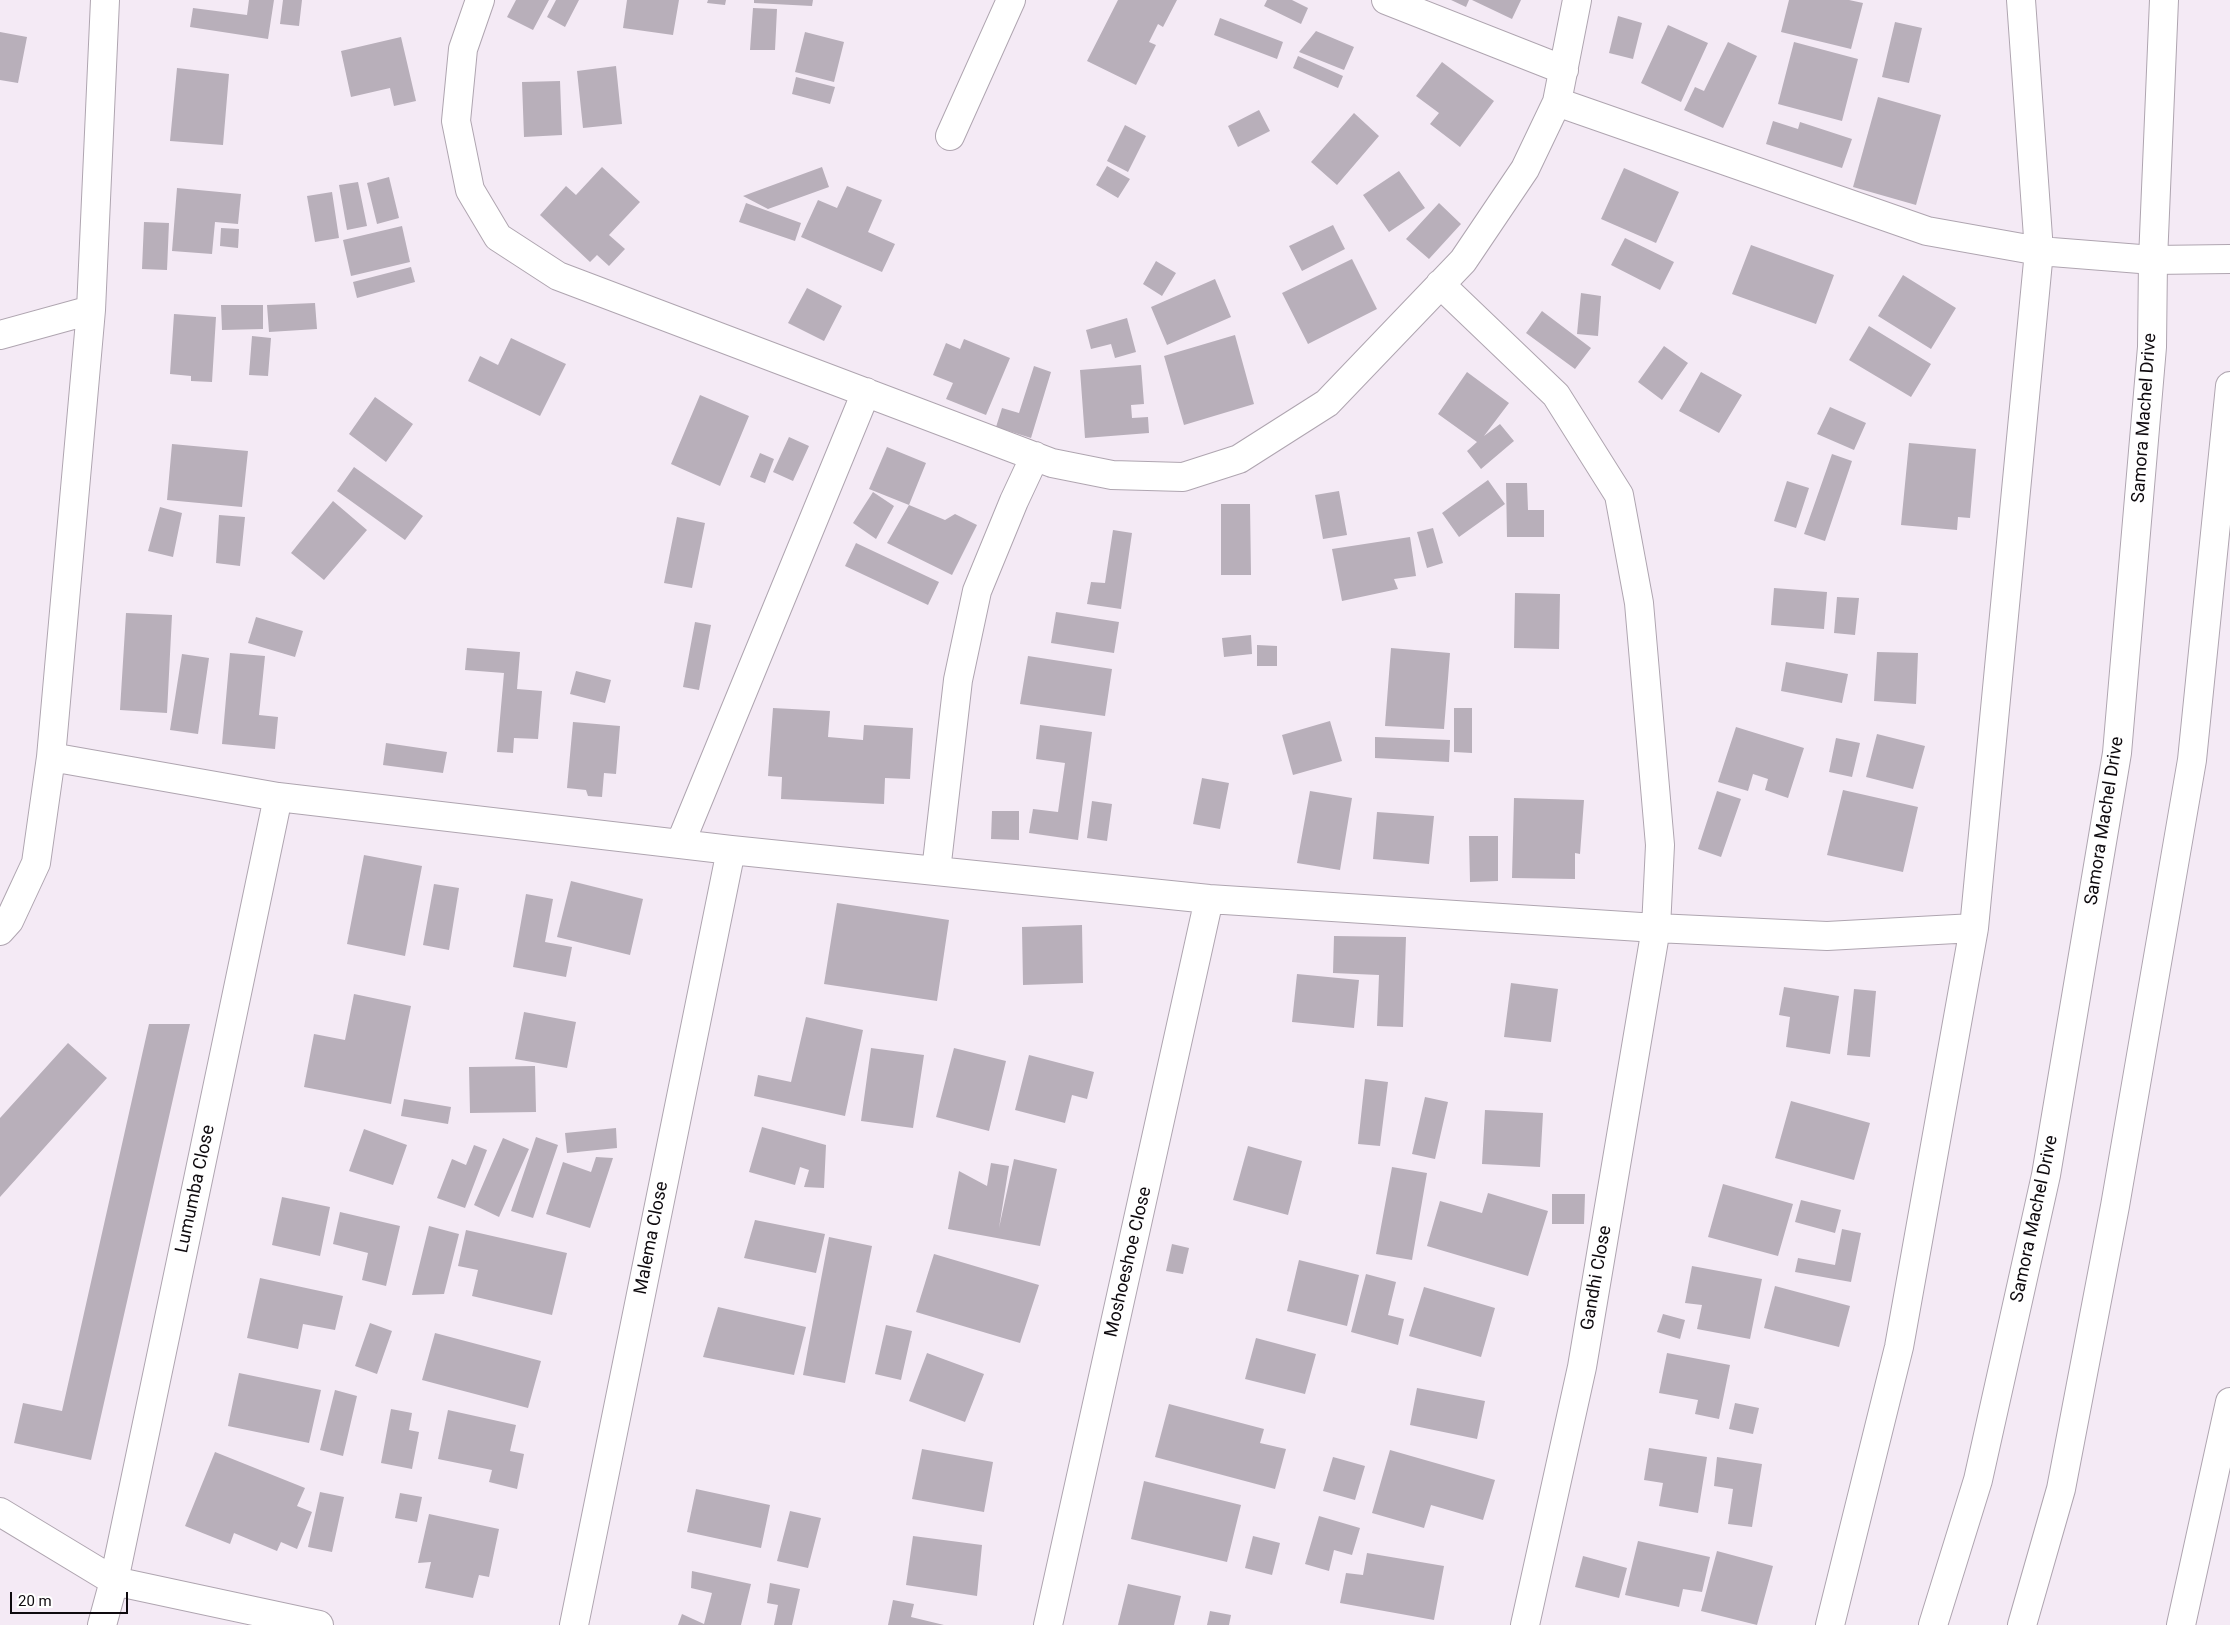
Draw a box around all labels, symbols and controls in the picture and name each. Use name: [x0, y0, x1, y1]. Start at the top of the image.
street label: Samora Machel Drive: [2128, 332, 2162, 504]
street label: Samora Machel Drive: [2081, 735, 2129, 907]
street label: Lumumba Close: [172, 1123, 220, 1255]
street label: Samora Machel Drive: [2007, 1134, 2063, 1304]
street label: Malema Close: [630, 1180, 674, 1296]
street label: Moshoeshoe Close: [1101, 1185, 1157, 1339]
street label: Gandhi Close: [1577, 1224, 1617, 1332]
scale bar: [12, 1582, 130, 1614]
text: 20 m: [18, 1592, 52, 1610]

